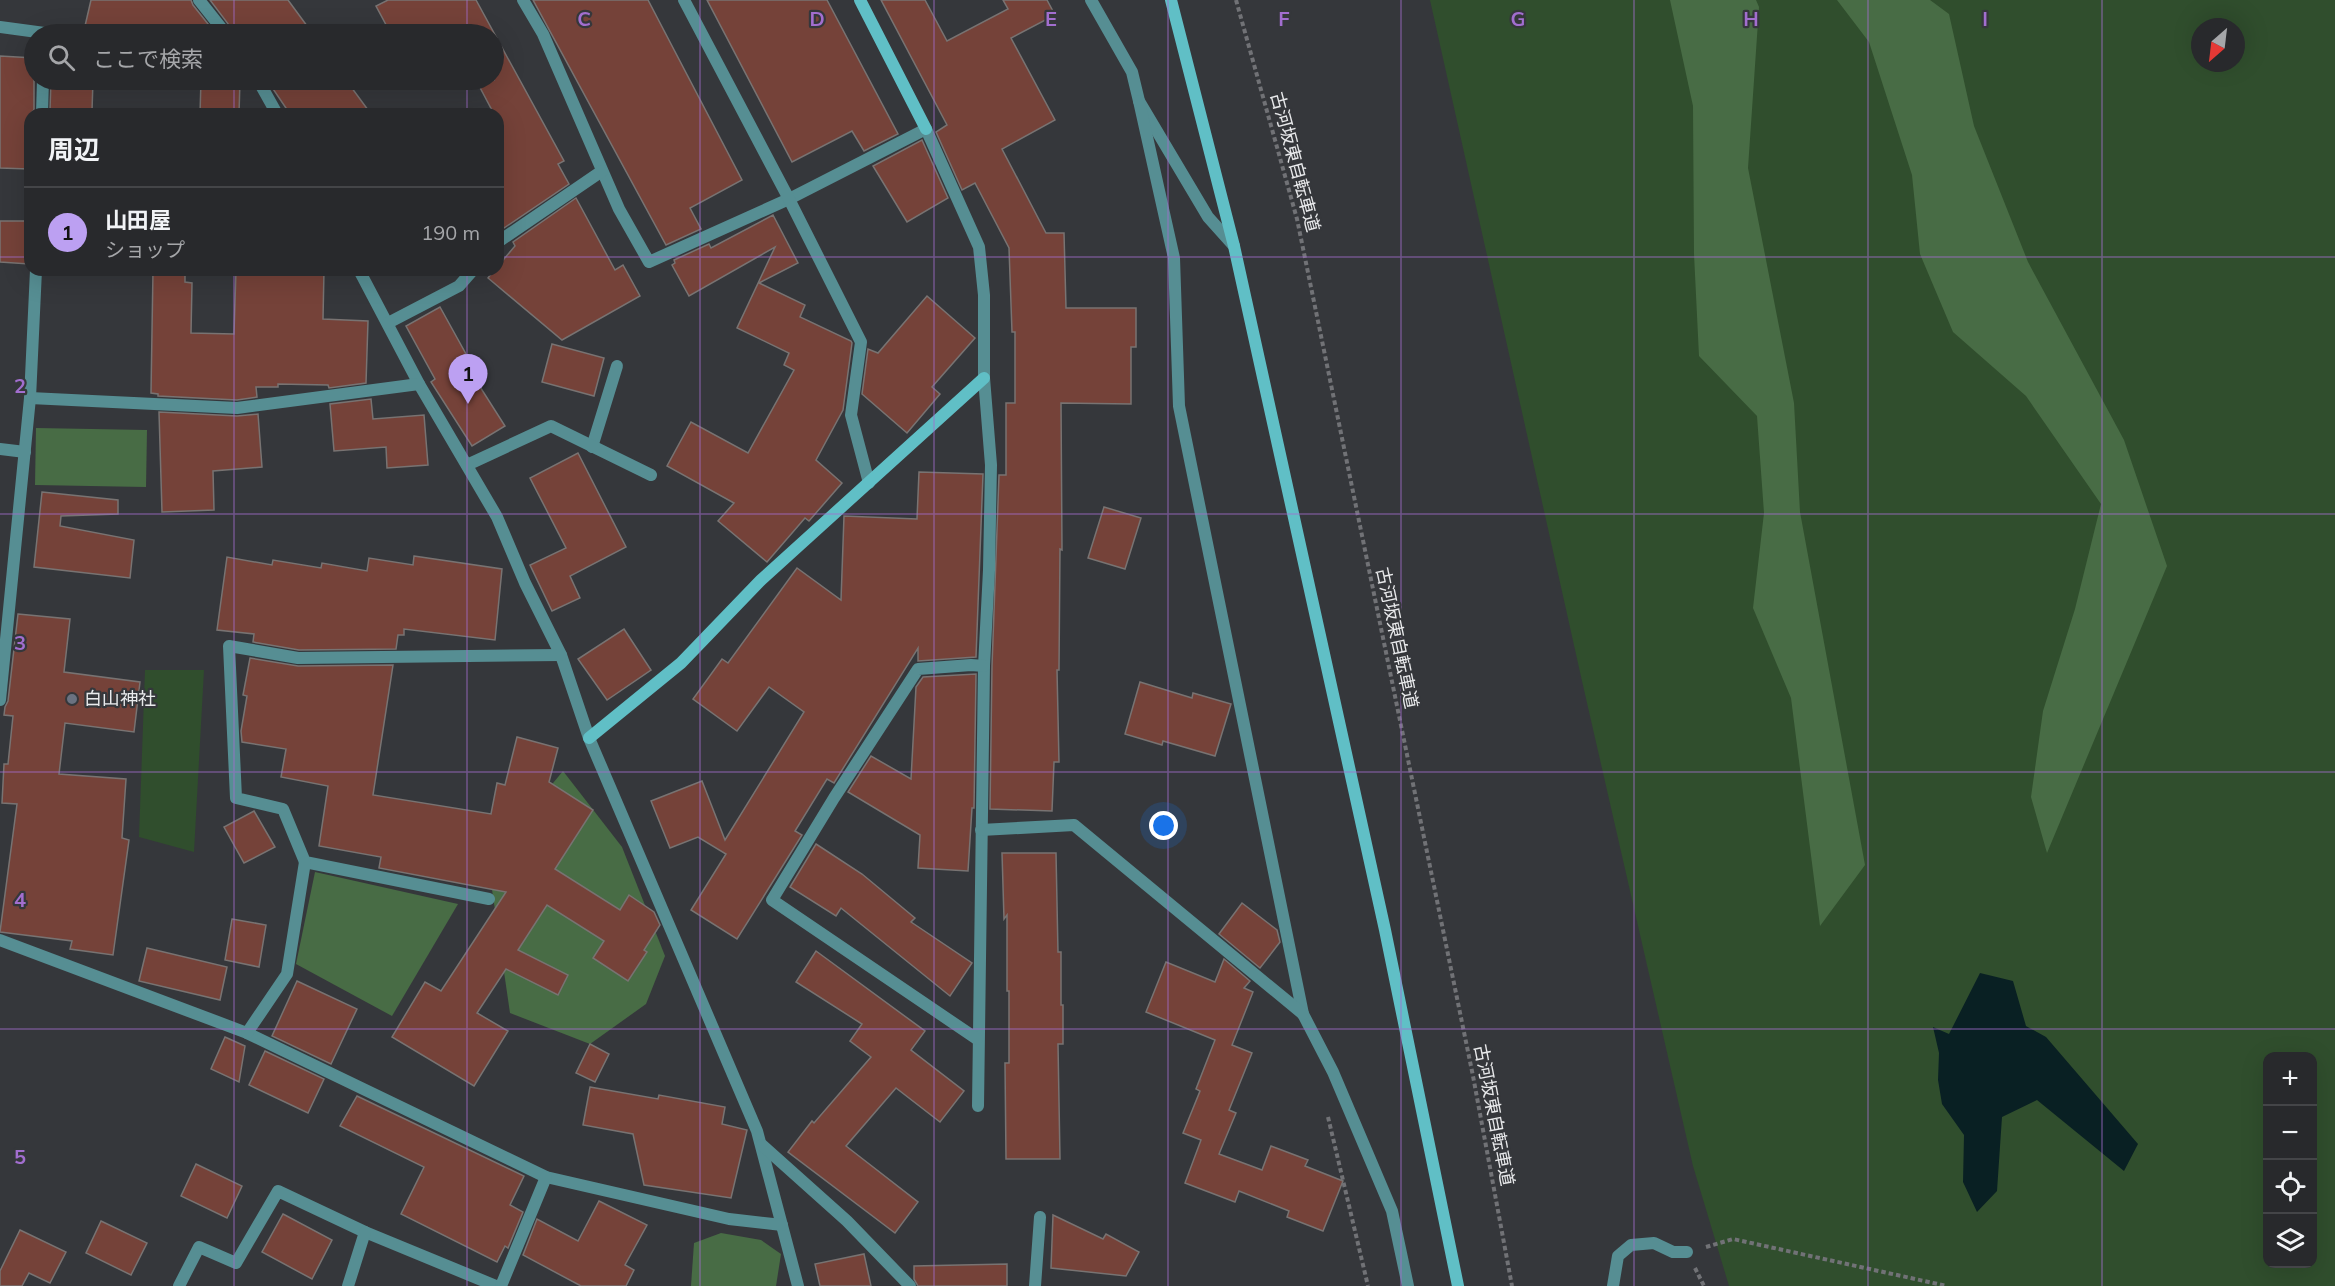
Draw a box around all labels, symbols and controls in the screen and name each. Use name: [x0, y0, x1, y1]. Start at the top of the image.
text: C: [577, 6, 591, 31]
text: D: [809, 6, 825, 31]
text: E: [1045, 6, 1057, 31]
text: F: [1278, 6, 1290, 31]
text: G: [1511, 6, 1525, 31]
text: H: [1743, 6, 1759, 31]
text: I: [1982, 6, 1988, 31]
north arrow: [2191, 18, 2245, 72]
search box: [24, 24, 504, 90]
icon: search: [45, 41, 78, 74]
text: ここで検索: [93, 45, 203, 73]
street label: 古河坂東自転車道: [1266, 89, 1325, 234]
text: 周辺: [48, 133, 100, 166]
text: 山田屋: [105, 206, 171, 234]
text: 1: [62, 220, 74, 245]
text: 190 m: [421, 220, 480, 245]
text: ショップ: [105, 237, 185, 262]
pin: 1: [448, 354, 488, 404]
text: 2: [14, 373, 26, 398]
street label: 古河坂東自転車道: [1371, 565, 1424, 711]
text: 3: [14, 630, 26, 655]
place label: 白山神社: [84, 687, 156, 710]
marker: 白山神社: [65, 692, 79, 706]
your location: [1149, 811, 1178, 840]
text: 4: [14, 887, 26, 912]
street label: 古河坂東自転車道: [1469, 1042, 1520, 1188]
map controls: [2263, 1052, 2317, 1268]
button: +: [2263, 1052, 2317, 1106]
button: −: [2263, 1106, 2317, 1160]
text: 5: [14, 1144, 26, 1169]
button: locate: [2263, 1160, 2317, 1214]
button: layers: [2263, 1214, 2317, 1268]

